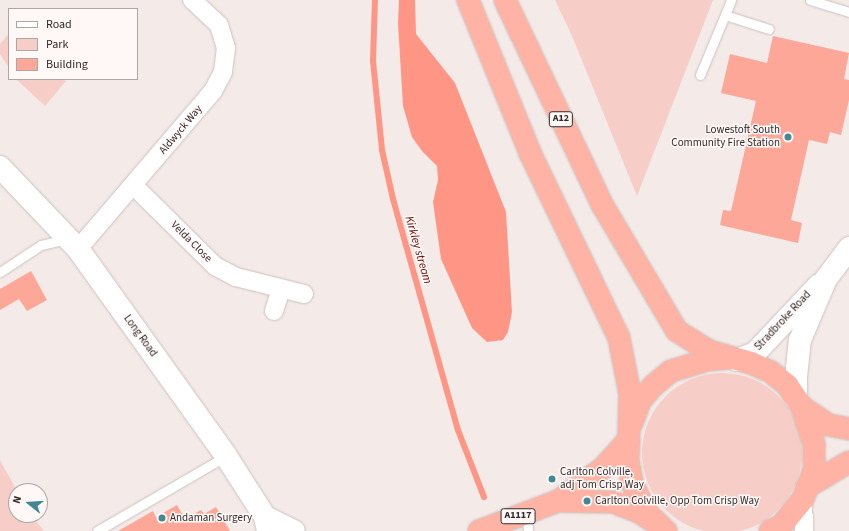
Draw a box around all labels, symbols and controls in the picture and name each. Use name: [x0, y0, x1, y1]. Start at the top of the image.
legend: [8, 8, 138, 80]
text: Road: [46, 16, 72, 33]
text: Park: [46, 36, 68, 53]
text: Building: [46, 56, 88, 73]
street label: Aldwyck Way: [157, 103, 205, 157]
road number: A12: [548, 111, 574, 127]
place label: Lowestoft South Community Fire Station: [671, 124, 780, 150]
marker: Lowestoft South Community Fire Station: [783, 132, 793, 142]
water label: Kirkley stream: [401, 214, 435, 286]
street label: Velda Close: [168, 219, 214, 265]
street label: Stradbroke Road: [752, 288, 814, 354]
street label: Long Road: [120, 312, 160, 360]
place label: Carlton Colville, adj Tom Crisp Way: [560, 466, 644, 492]
marker: Carlton Colville, adj Tom Crisp Way: [547, 474, 557, 484]
north arrow: [8, 483, 48, 523]
text: N: [9, 494, 25, 505]
place label: Carlton Colville, Opp Tom Crisp Way: [595, 494, 759, 508]
marker: Carlton Colville, Opp Tom Crisp Way: [582, 496, 592, 506]
road number: A1117: [500, 508, 536, 524]
place label: Andaman Surgery: [170, 511, 252, 525]
marker: Andaman Surgery: [157, 513, 167, 523]

